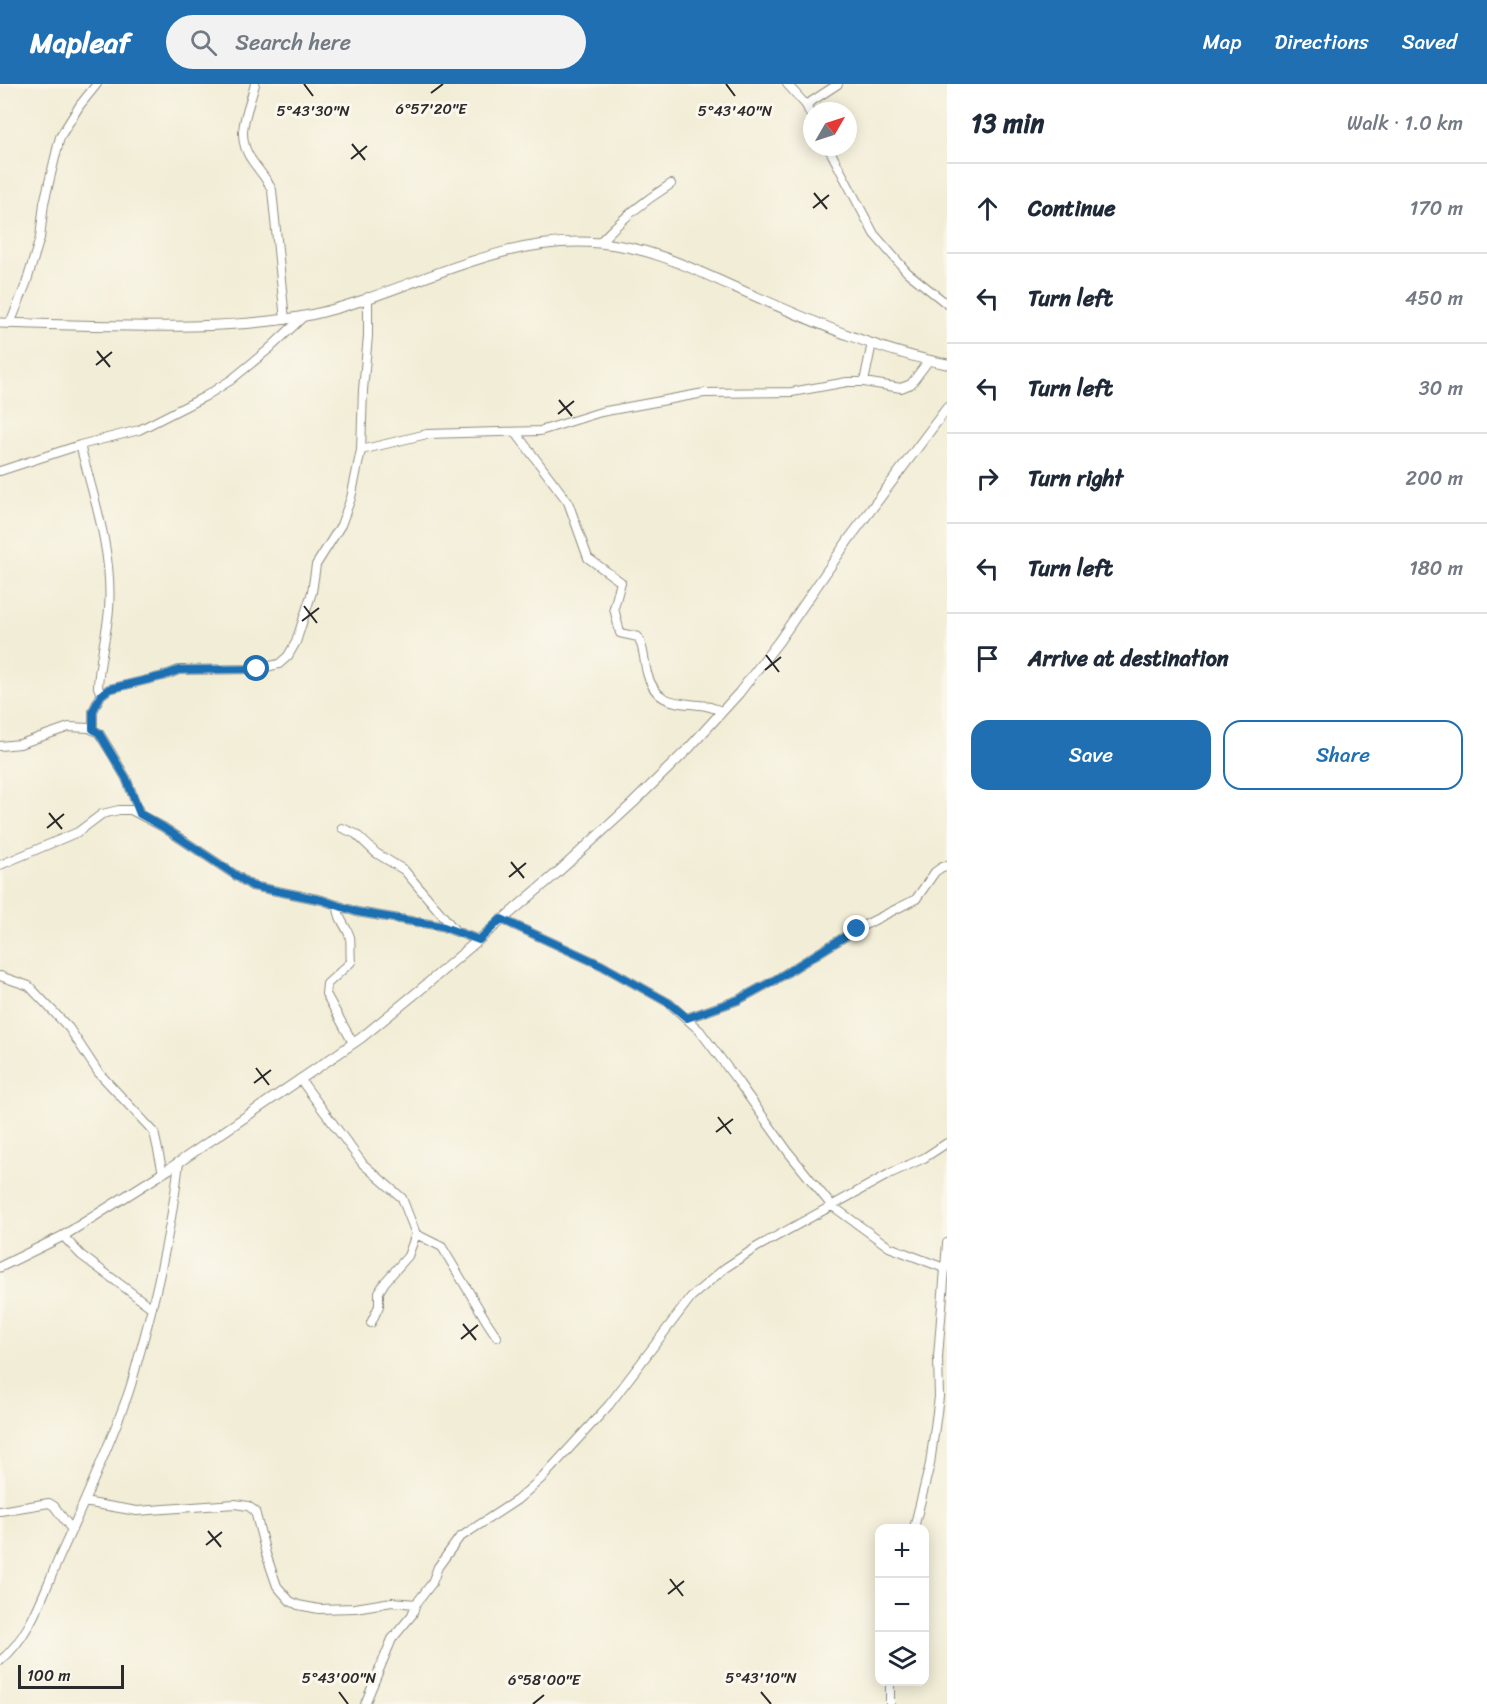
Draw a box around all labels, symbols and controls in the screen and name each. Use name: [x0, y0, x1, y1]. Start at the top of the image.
search box: [166, 15, 586, 69]
text: Mapleaf: [30, 18, 130, 67]
text: Search here: [235, 23, 351, 62]
text: Map: [1203, 23, 1241, 61]
text: Directions: [1274, 23, 1369, 61]
text: Saved: [1402, 23, 1457, 61]
icon: search: [187, 26, 220, 59]
text: 6°57'20"E: [396, 96, 468, 122]
text: 5°43'30"N: [276, 98, 350, 124]
text: 5°43'40"N: [698, 98, 773, 124]
text: 13 min: [971, 100, 1044, 146]
north arrow: [803, 102, 857, 156]
text: Walk · 1.0 km: [1347, 106, 1463, 141]
text: Continue: [1028, 189, 1116, 228]
text: 170 m: [1410, 191, 1463, 226]
icon: ahead: [971, 192, 1004, 225]
text: Turn left: [1028, 279, 1113, 318]
text: 450 m: [1405, 281, 1463, 316]
icon: left: [971, 282, 1004, 315]
text: Turn left: [1028, 369, 1113, 408]
text: 30 m: [1419, 371, 1463, 406]
icon: left: [971, 372, 1004, 405]
text: Turn right: [1028, 459, 1123, 498]
text: 200 m: [1406, 461, 1463, 496]
icon: right: [971, 462, 1004, 495]
text: Turn left: [1028, 549, 1113, 588]
text: 180 m: [1409, 551, 1463, 586]
icon: left: [971, 552, 1004, 585]
text: Arrive at destination: [1028, 639, 1229, 678]
icon: arrive: [971, 642, 1004, 675]
route start: [243, 655, 269, 681]
button: Save: [971, 720, 1211, 790]
button: Share: [1223, 720, 1463, 790]
route end: [843, 915, 869, 941]
map controls: [875, 1524, 929, 1686]
button: +: [875, 1524, 929, 1578]
button: −: [875, 1578, 929, 1632]
button: layers: [875, 1632, 929, 1686]
text: 100 m: [27, 1661, 71, 1690]
scale bar: [18, 1662, 124, 1690]
text: 5°43'00"N: [302, 1665, 377, 1691]
text: 5°43'10"N: [725, 1665, 797, 1691]
text: 6°58'00"E: [508, 1667, 582, 1693]

